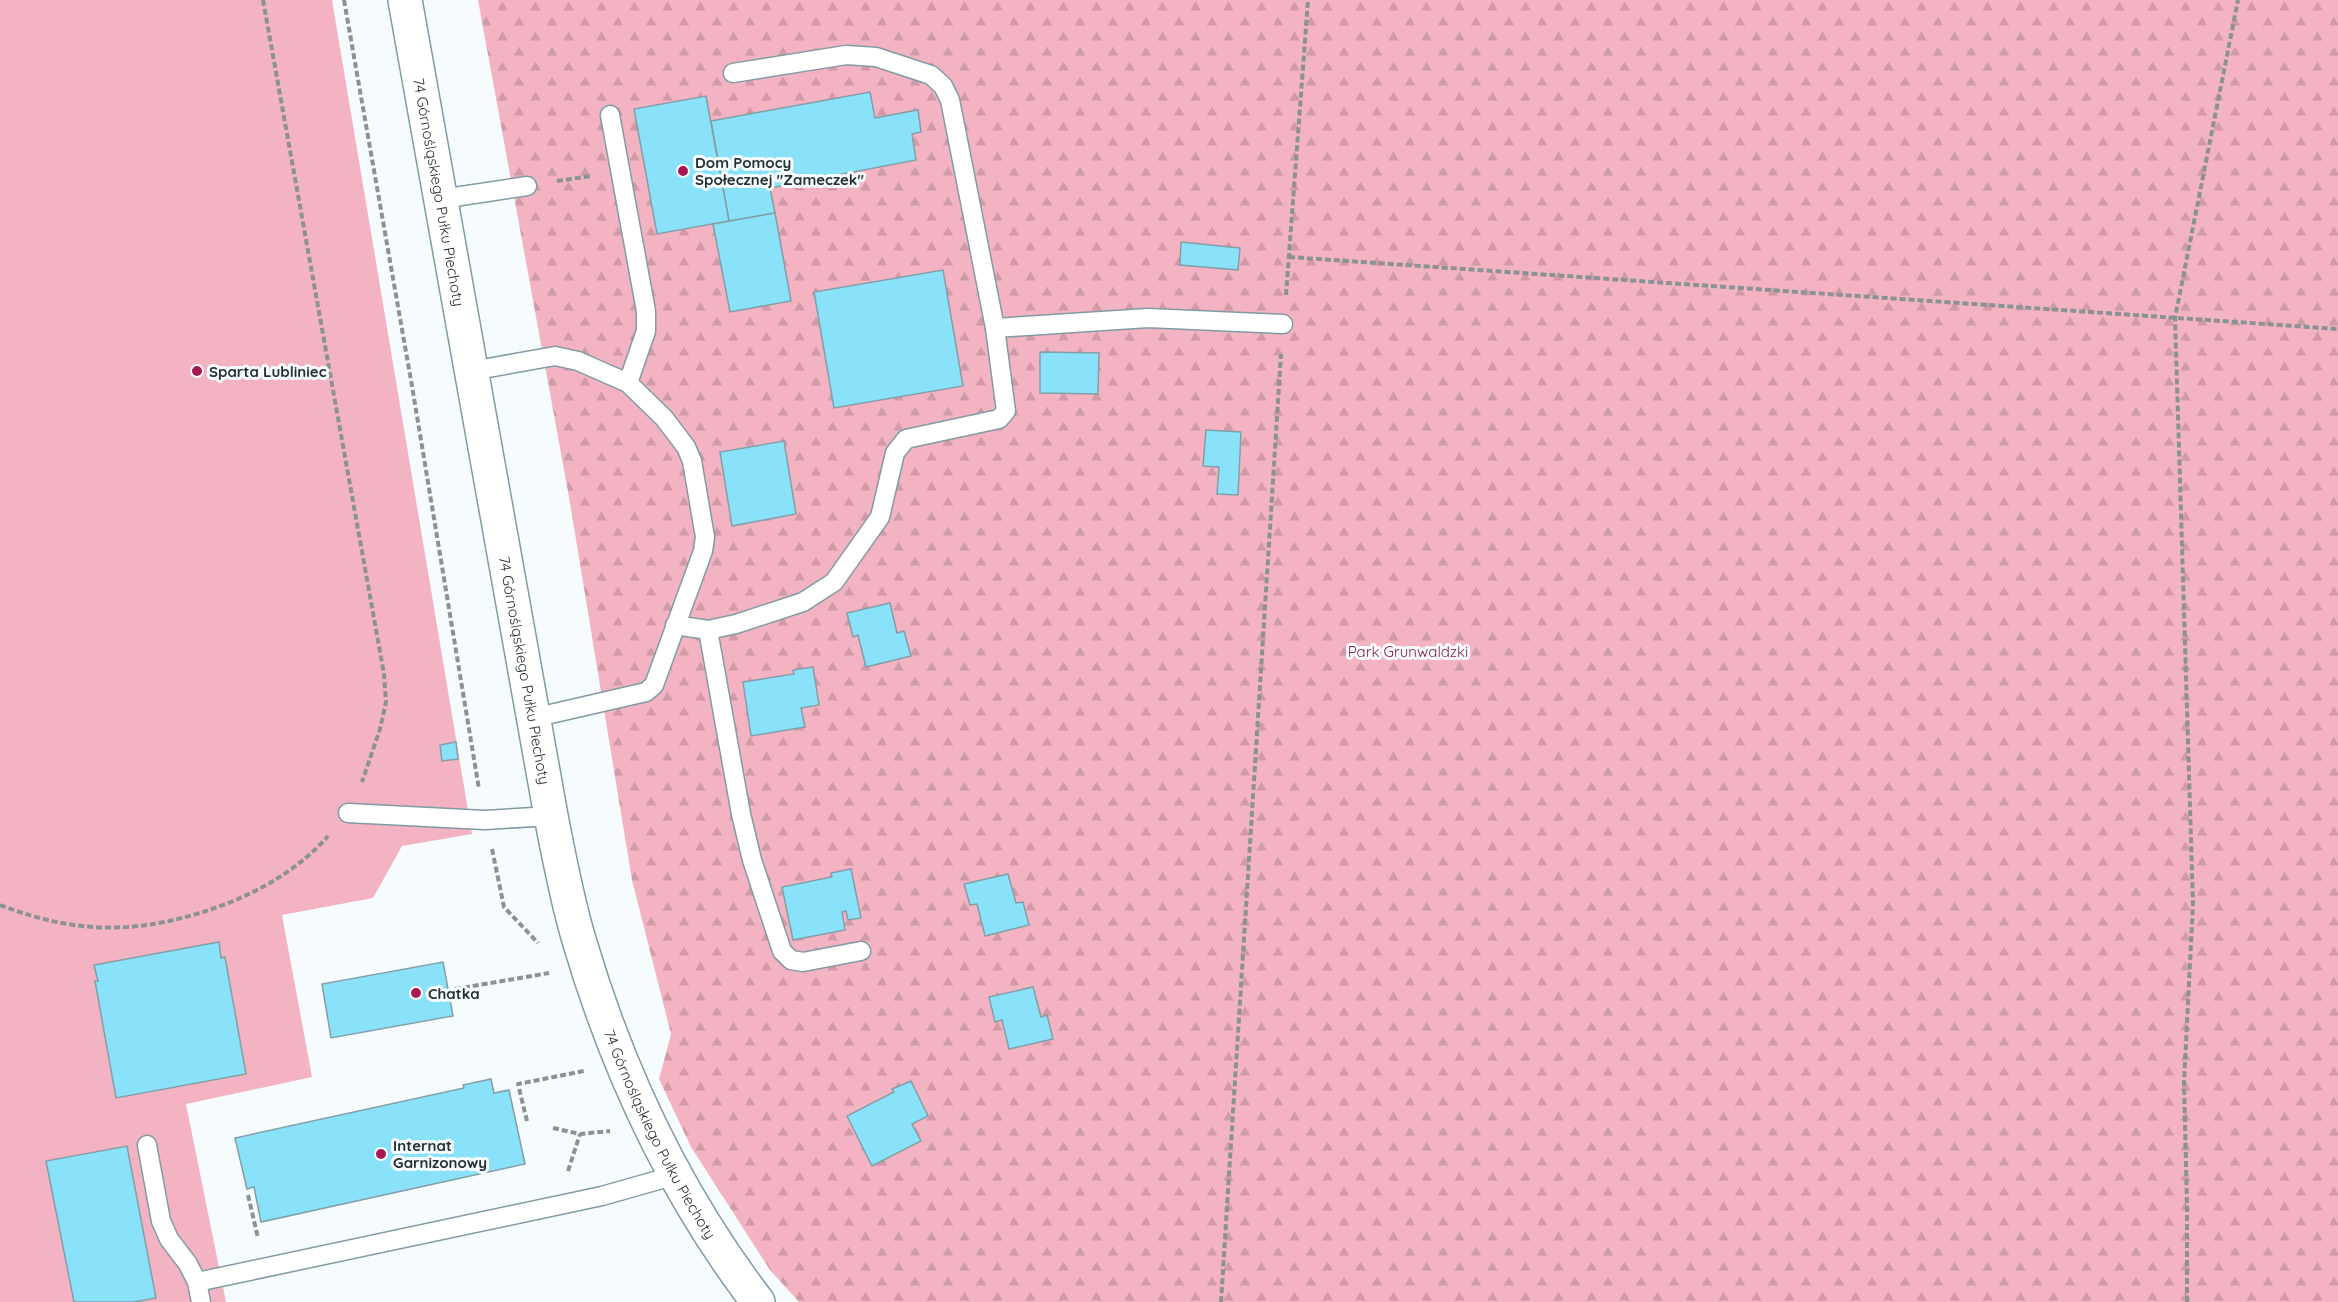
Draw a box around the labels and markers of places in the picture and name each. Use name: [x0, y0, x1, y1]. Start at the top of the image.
place label: Dom Pomocy Społecznej "Zameczek": [695, 153, 864, 189]
marker: Dom Pomocy Społecznej "Zameczek": [676, 164, 690, 178]
place label: Sparta Lubliniec: [209, 362, 327, 381]
marker: Sparta Lubliniec: [190, 364, 204, 378]
place label: Chatka: [428, 984, 480, 1003]
marker: Chatka: [409, 986, 423, 1000]
place label: Internat Garnizonowy: [393, 1136, 487, 1172]
marker: Internat Garnizonowy: [374, 1147, 388, 1161]

